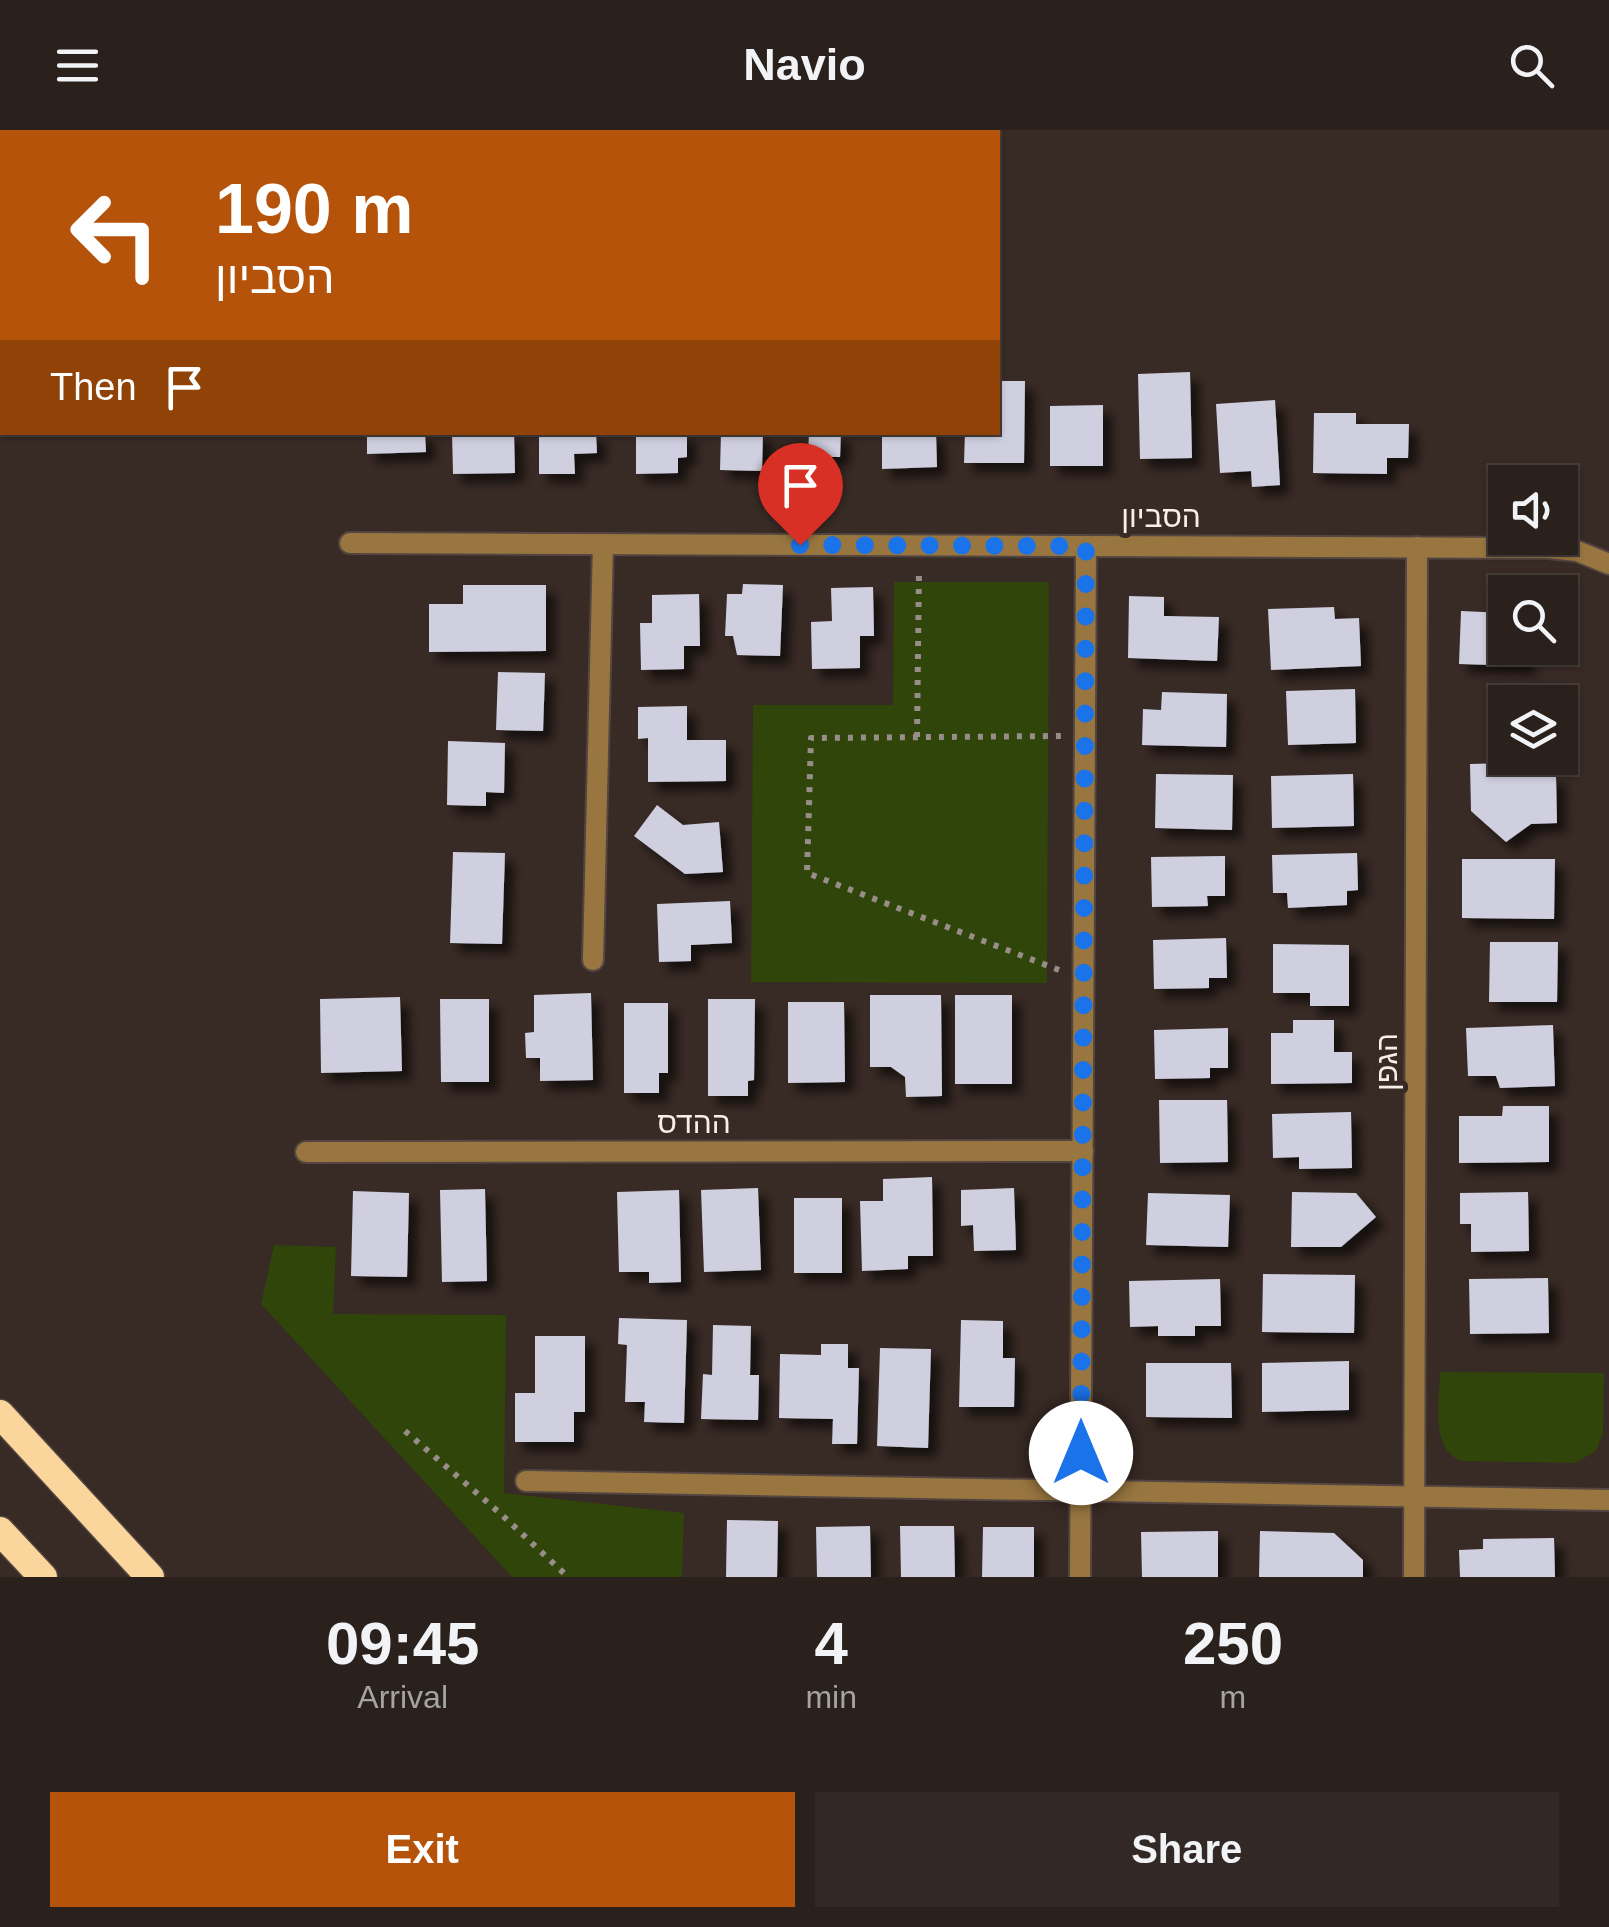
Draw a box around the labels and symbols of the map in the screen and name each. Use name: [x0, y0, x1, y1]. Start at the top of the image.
pin: [758, 443, 843, 546]
street label: הסביון: [1121, 500, 1201, 533]
street label: הגפן: [1370, 1033, 1403, 1091]
street label: ההדס: [657, 1106, 731, 1139]
position arrow: [1029, 1401, 1133, 1505]

